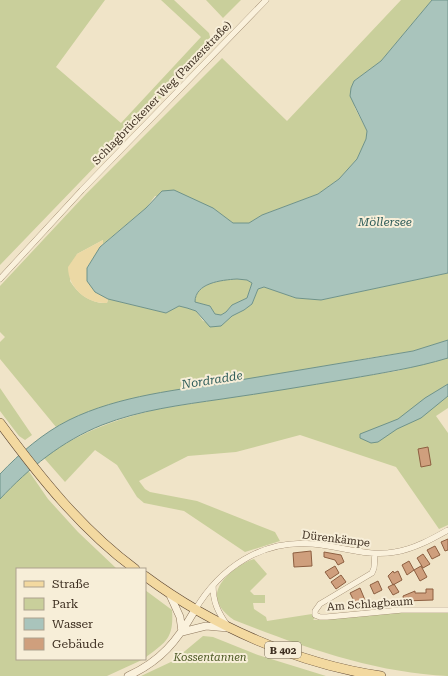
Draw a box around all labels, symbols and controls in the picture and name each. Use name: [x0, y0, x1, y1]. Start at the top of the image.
street label: Schlagbrückener Weg (Panzerstraße): [90, 18, 235, 167]
water label: Möllersee: [357, 215, 412, 229]
water label: Nordradde: [180, 368, 243, 392]
street label: Dürenkämpe: [301, 528, 371, 550]
legend: [16, 568, 146, 660]
text: Straße: [52, 577, 90, 591]
street label: Am Schlagbaum: [327, 595, 413, 613]
text: Park: [52, 597, 79, 611]
text: Wasser: [52, 617, 93, 631]
text: Gebäude: [52, 637, 104, 651]
road number: B 402: [265, 642, 301, 658]
park label: Kossentannen: [172, 651, 247, 664]

